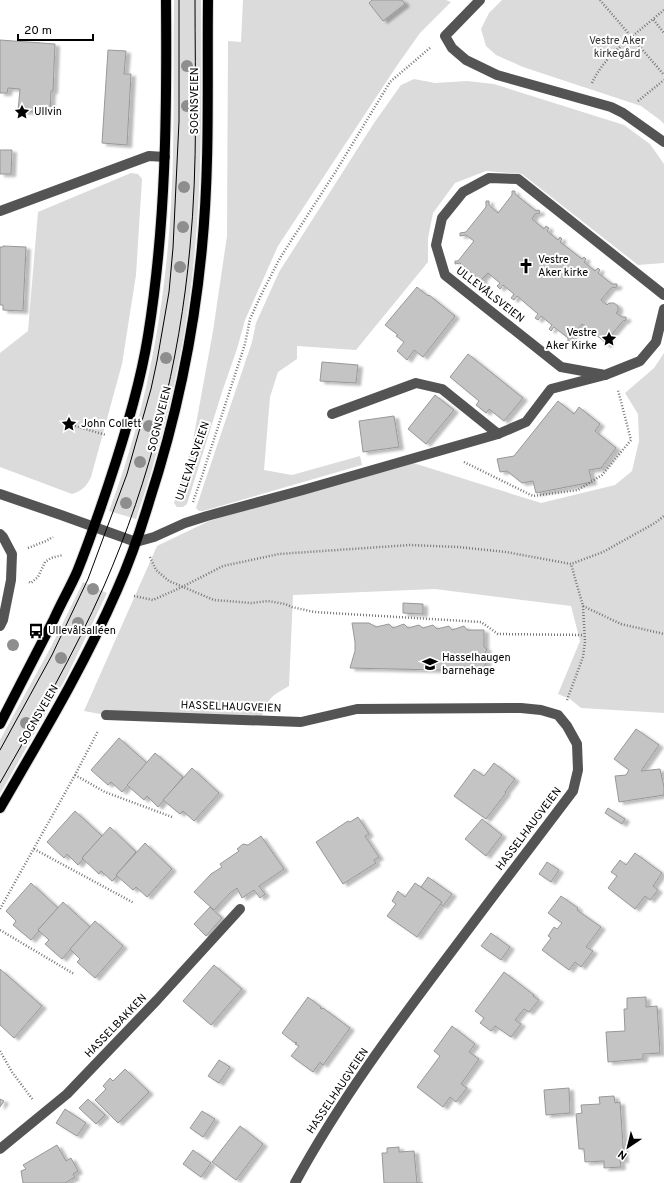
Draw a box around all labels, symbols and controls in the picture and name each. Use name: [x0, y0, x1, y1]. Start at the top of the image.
scale bar: [18, 16, 93, 42]
text: 20 m: [24, 23, 52, 39]
park label: Vestre Aker kirkegård: [589, 34, 646, 61]
street label: SOGNSVEIEN: [188, 67, 202, 135]
place icon: Ullvin: [13, 103, 31, 121]
place label: Ullvin: [34, 105, 62, 119]
place label: Vestre Aker kirke: [538, 253, 588, 280]
church icon: Vestre Aker kirke: [517, 257, 535, 275]
street label: ULLEVÅLSVEIEN: [453, 264, 527, 326]
place label: Vestre Aker Kirke: [545, 326, 597, 353]
place icon: Vestre Aker Kirke: [600, 330, 618, 348]
street label: SOGNSVEIEN: [145, 385, 175, 453]
place icon: John Collett: [60, 415, 78, 433]
place label: John Collett: [81, 417, 141, 431]
street label: ULLEVÅLSVEIEN: [173, 420, 213, 502]
bus stop icon: Ullevålsalléen: [27, 622, 45, 640]
place label: Ullevålsalléen: [48, 624, 116, 638]
place label: Hasselhaugen barnehage: [442, 651, 511, 678]
school or university icon: Hasselhaugen barnehage: [421, 655, 439, 673]
street label: SOGNSVEIEN: [16, 682, 62, 748]
street label: HASSELHAUGVEIEN: [180, 698, 282, 716]
street label: HASSELHAUGVEIEN: [493, 785, 565, 873]
street label: HASSELBAKKEN: [82, 991, 150, 1061]
street label: HASSELHAUGVEIEN: [304, 1045, 372, 1137]
north arrow: [608, 1127, 648, 1167]
text: N: [616, 1146, 630, 1162]

